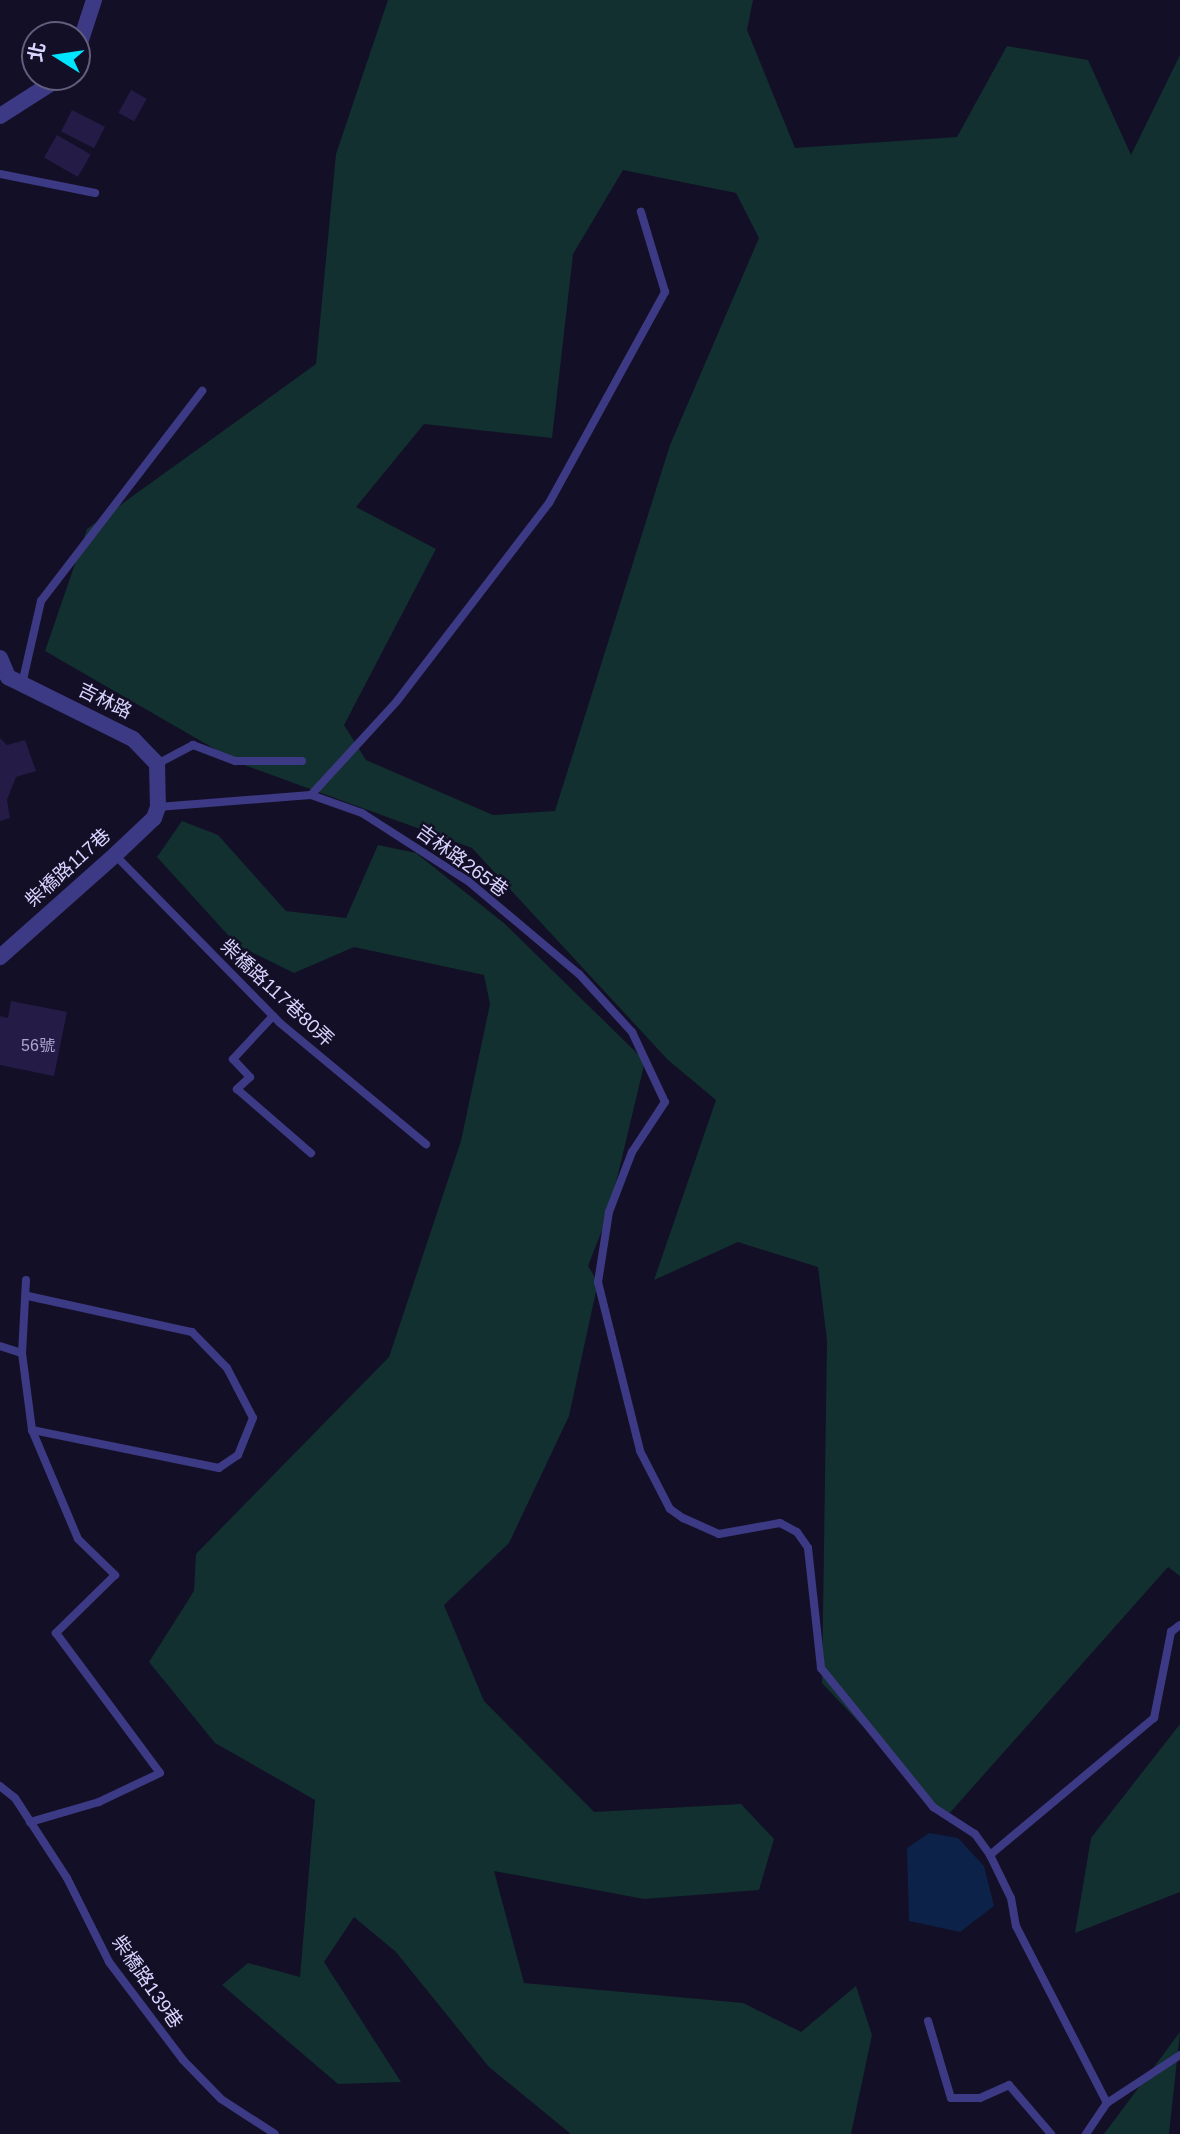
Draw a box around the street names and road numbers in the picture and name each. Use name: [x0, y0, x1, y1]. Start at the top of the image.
street label: 吉林路: [74, 678, 136, 724]
street label: 吉林路265巷: [412, 820, 512, 902]
street label: 柴橋路117巷: [21, 824, 115, 912]
street label: 柴橋路117巷80弄: [216, 935, 338, 1051]
street label: 柴橋路139巷: [107, 1931, 187, 2033]

